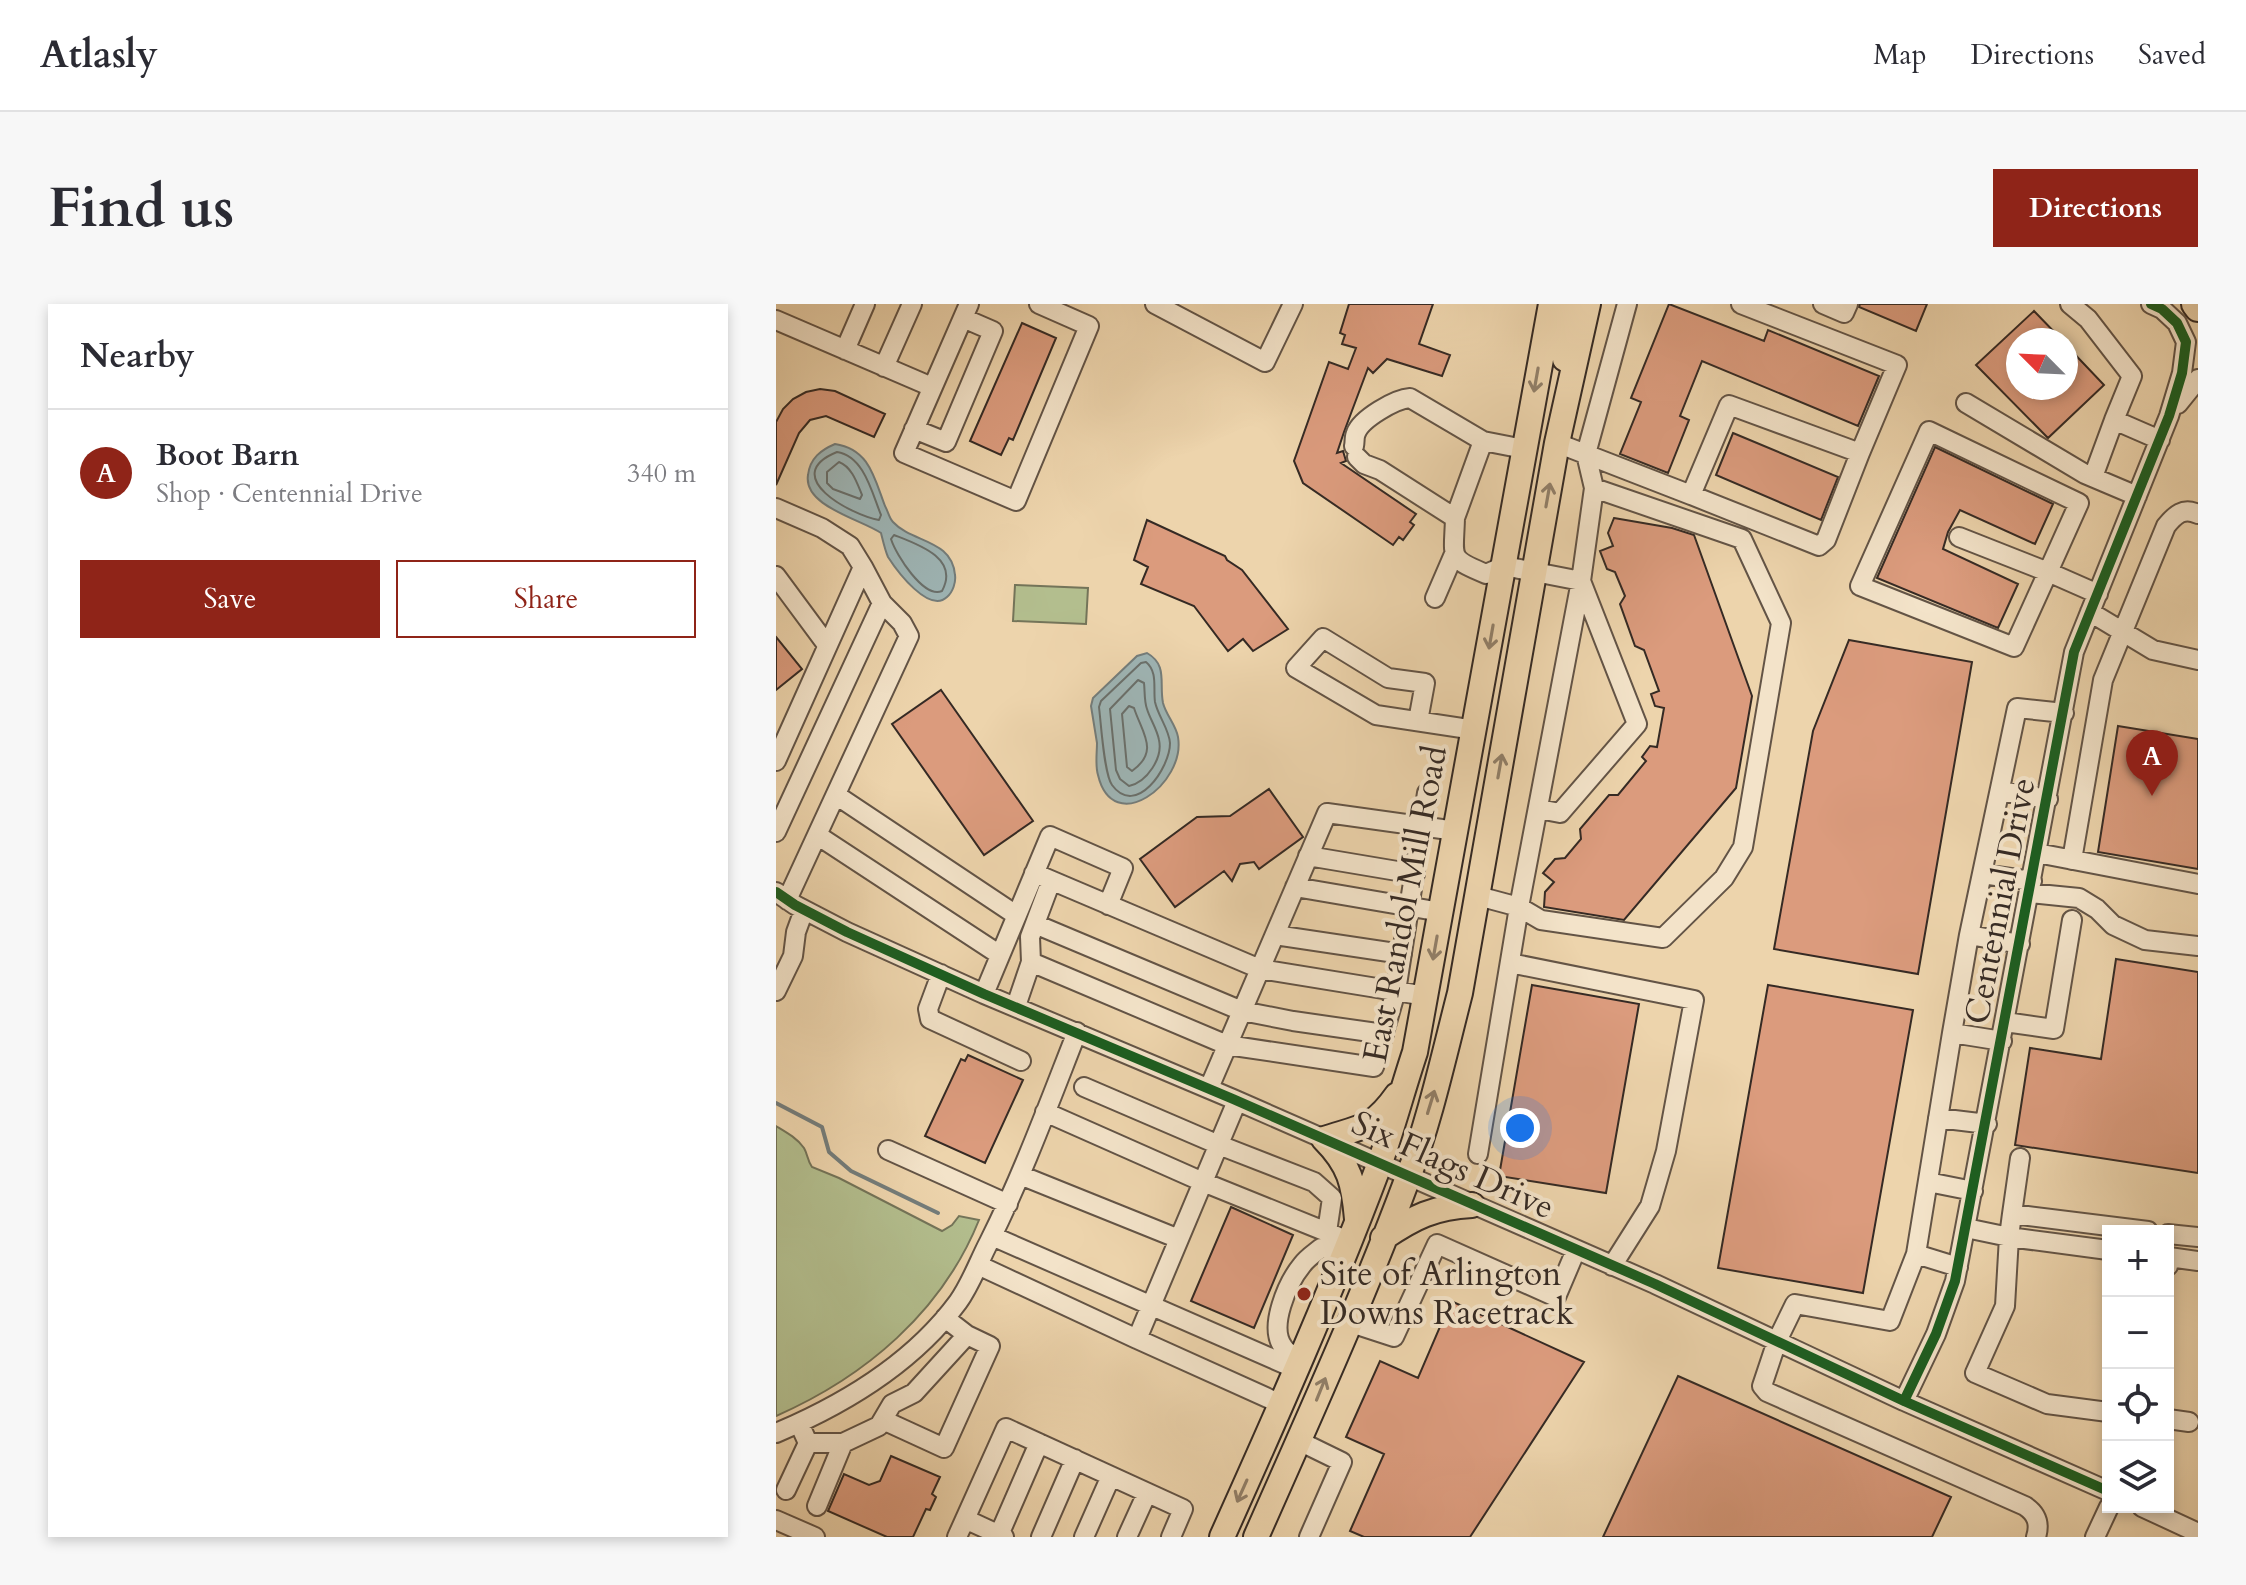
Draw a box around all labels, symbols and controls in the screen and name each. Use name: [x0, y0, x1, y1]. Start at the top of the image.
text: Atlasly: [40, 29, 158, 81]
text: Map: [1873, 36, 1927, 74]
text: Directions: [1971, 36, 2094, 74]
text: Saved: [2138, 36, 2206, 74]
button: Directions: [1993, 169, 2198, 247]
text: Find us: [48, 171, 234, 246]
north arrow: [2006, 328, 2078, 400]
text: Nearby: [80, 333, 195, 379]
one-way arrow: [1528, 367, 1543, 393]
text: Boot Barn: [156, 435, 299, 476]
text: A: [96, 456, 116, 491]
text: 340 m: [627, 456, 696, 491]
text: Shop · Centennial Drive: [156, 476, 423, 511]
one-way arrow: [1541, 483, 1556, 509]
button: Save: [80, 560, 380, 638]
button: Share: [396, 560, 696, 638]
one-way arrow: [1483, 623, 1498, 649]
pin: A: [2126, 730, 2178, 796]
street label: East Randol Mill Road: [1352, 742, 1458, 1066]
one-way arrow: [1493, 753, 1508, 779]
street label: Centennial Drive: [1954, 774, 2046, 1028]
one-way arrow: [1426, 934, 1441, 960]
one-way arrow: [1424, 1090, 1439, 1116]
street label: Six Flags Drive: [1344, 1100, 1562, 1230]
your location: [1500, 1108, 1540, 1148]
map controls: [2102, 1225, 2174, 1513]
button: +: [2102, 1225, 2174, 1297]
place label: Site of Arlington Downs Racetrack: [1320, 1251, 1575, 1336]
marker: Site of Arlington Downs Racetrack: [1295, 1285, 1313, 1303]
button: −: [2102, 1297, 2174, 1369]
button: locate: [2102, 1369, 2174, 1441]
one-way arrow: [1315, 1377, 1329, 1401]
button: layers: [2102, 1441, 2174, 1513]
one-way arrow: [1234, 1478, 1249, 1503]

